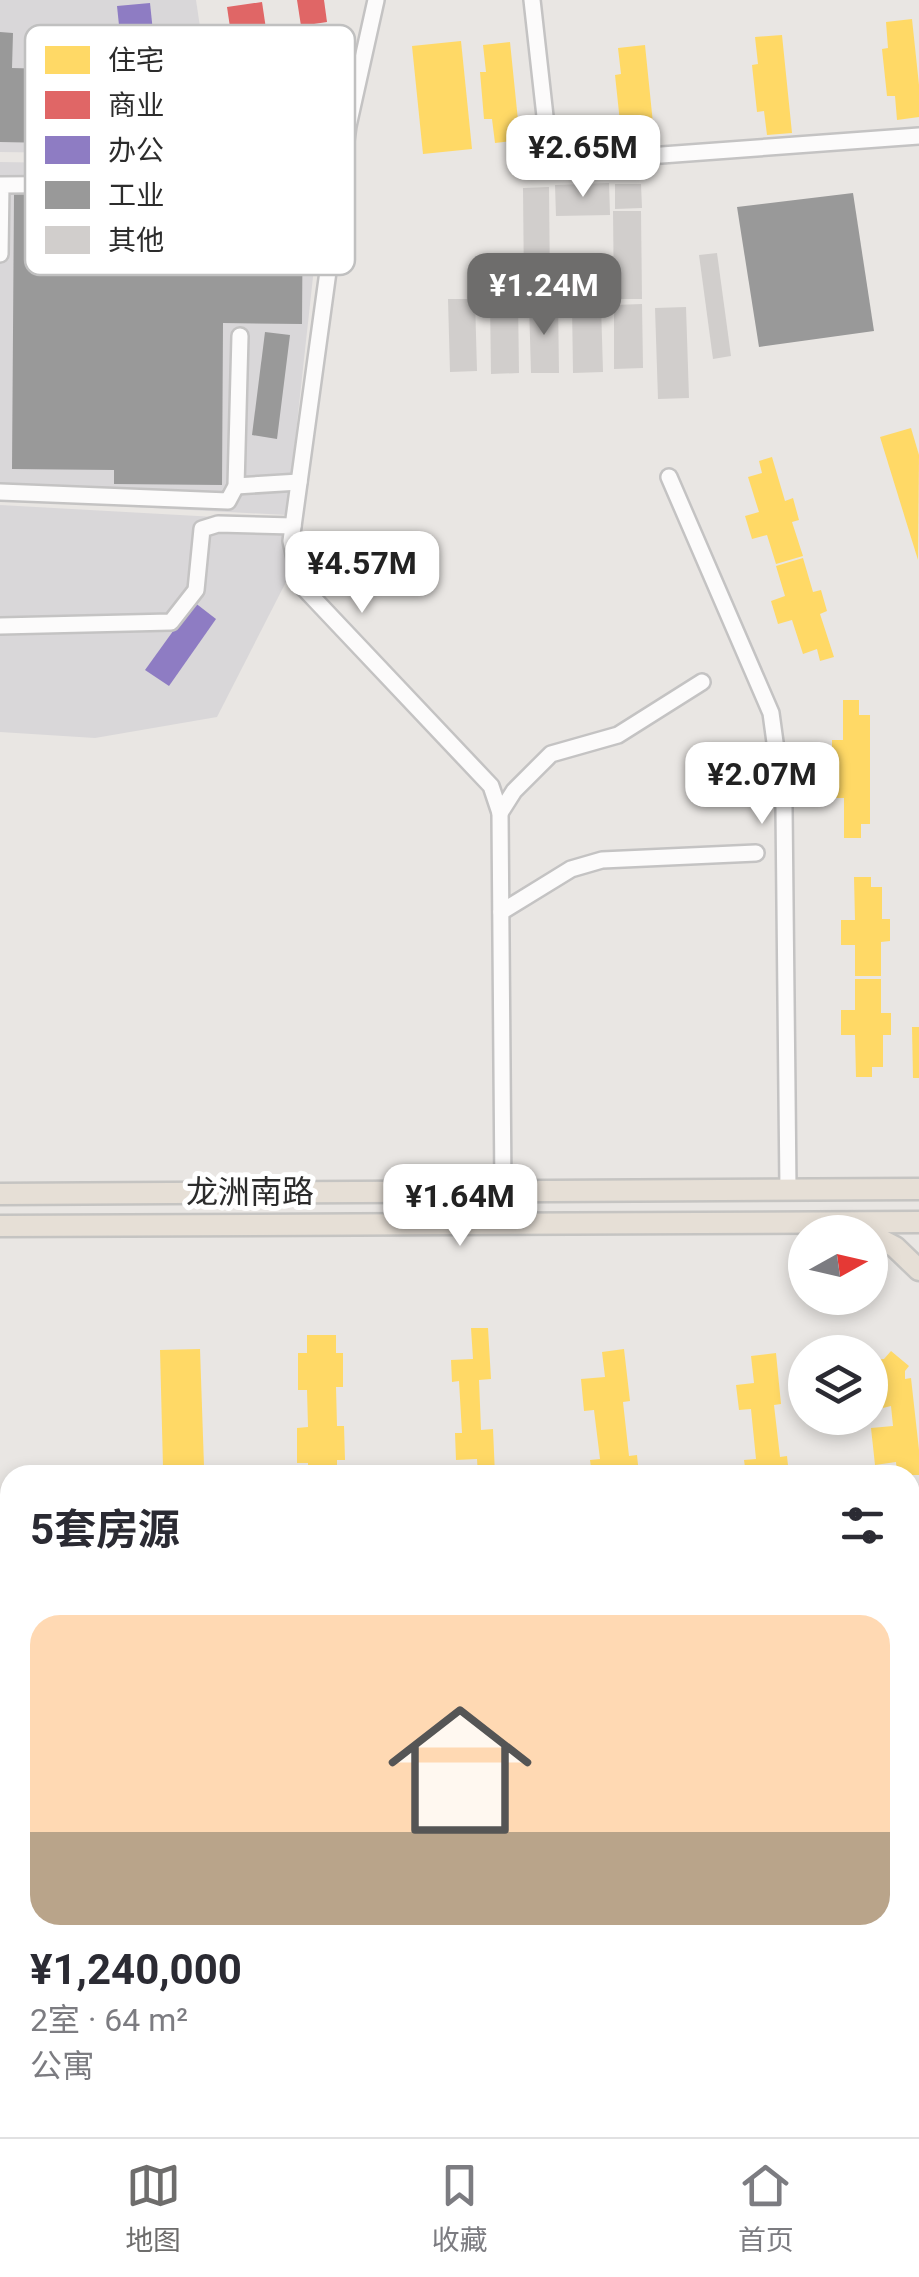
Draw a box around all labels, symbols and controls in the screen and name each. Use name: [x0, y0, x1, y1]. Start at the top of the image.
legend: [25, 25, 355, 275]
text: 住宅: [108, 44, 164, 77]
text: 商业: [108, 89, 164, 122]
pin: ¥2.65M: [502, 115, 664, 200]
text: ¥2.65M: [528, 128, 638, 166]
text: 办公: [108, 134, 164, 167]
text: 工业: [108, 179, 164, 212]
text: 其他: [108, 224, 164, 257]
pin: ¥1.24M: [463, 253, 625, 338]
text: ¥1.24M: [489, 266, 599, 304]
pin: ¥4.57M: [281, 531, 443, 616]
text: ¥4.57M: [307, 544, 417, 582]
pin: ¥2.07M: [681, 742, 843, 827]
text: ¥2.07M: [707, 755, 817, 793]
pin: ¥1.64M: [379, 1164, 541, 1249]
street label: 龙洲南路: [186, 1173, 314, 1211]
text: ¥1.64M: [405, 1177, 515, 1215]
north arrow: [788, 1215, 888, 1315]
map controls: [788, 1215, 888, 1435]
button: layers: [788, 1335, 888, 1435]
icon: filters: [835, 1498, 890, 1553]
text: 5套房源: [30, 1505, 180, 1554]
icon: home: [370, 1680, 550, 1860]
text: ¥1,240,000: [30, 1945, 242, 1994]
text: 2室 · 64 m²: [30, 2001, 188, 2039]
text: 公寓: [30, 2047, 94, 2085]
tab: 地图: [125, 2158, 181, 2258]
tab: 收藏: [431, 2158, 488, 2258]
tab: 首页: [738, 2158, 794, 2258]

